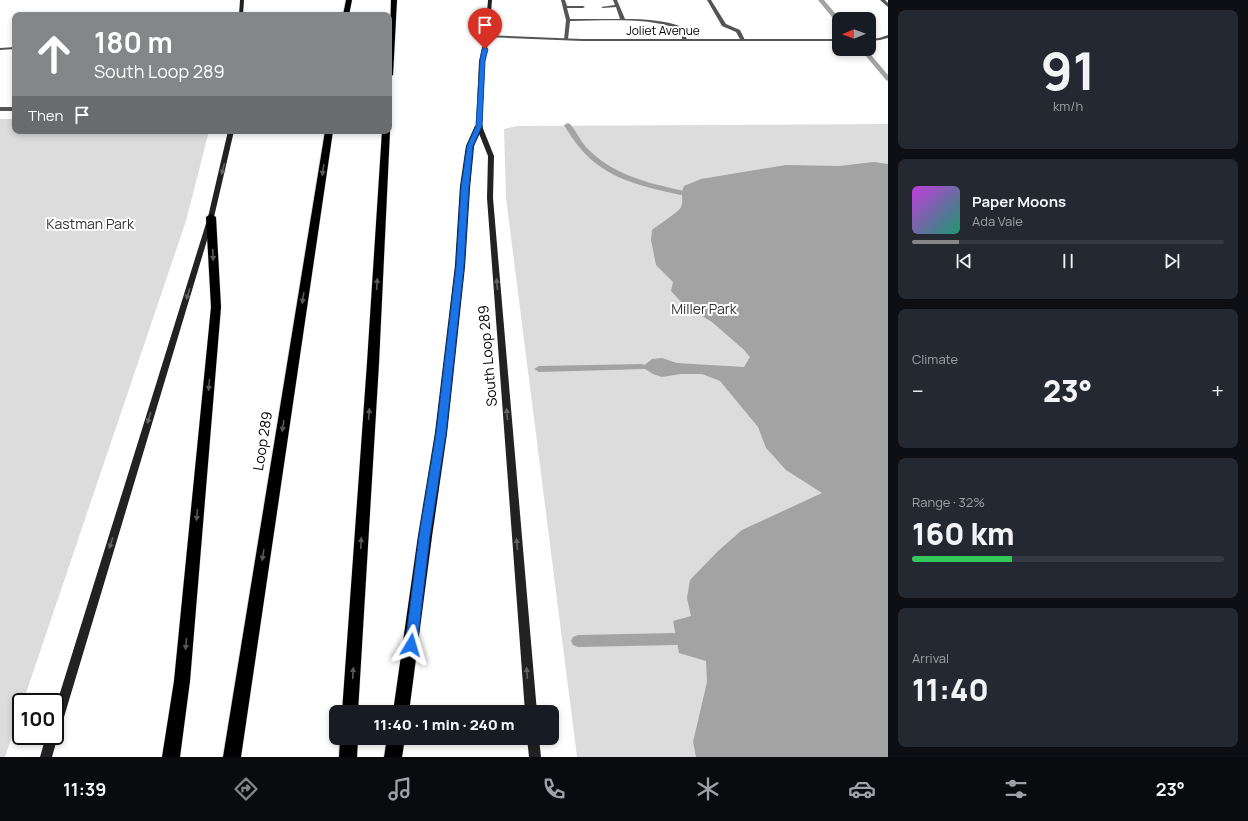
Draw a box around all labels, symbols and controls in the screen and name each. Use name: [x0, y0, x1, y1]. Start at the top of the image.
pin: [468, 8, 502, 49]
north arrow: [832, 12, 876, 56]
map controls: [832, 12, 876, 56]
icon: arrive: [474, 14, 496, 36]
street label: Joliet Avenue: [626, 22, 700, 39]
text: 180 m: [94, 23, 173, 61]
icon: ahead: [28, 28, 80, 80]
text: 91: [1040, 35, 1096, 106]
text: South Loop 289: [94, 59, 225, 83]
text: km/h: [1053, 97, 1083, 115]
icon: arrive: [71, 104, 93, 126]
text: Then: [28, 105, 63, 126]
one-way arrow: [219, 163, 225, 175]
one-way arrow: [320, 163, 326, 176]
text: Paper Moons: [972, 191, 1066, 212]
text: Ada Vale: [972, 212, 1023, 230]
park label: Kastman Park: [46, 214, 135, 233]
one-way arrow: [210, 249, 216, 262]
icon: previous: [953, 250, 975, 272]
icon: pause: [1057, 250, 1079, 272]
icon: next: [1161, 250, 1183, 272]
one-way arrow: [374, 278, 381, 290]
one-way arrow: [493, 278, 500, 290]
one-way arrow: [185, 289, 191, 301]
one-way arrow: [300, 292, 306, 304]
park label: Miller Park: [671, 299, 738, 318]
street label: South Loop 289: [473, 305, 501, 407]
text: Climate: [912, 350, 958, 368]
text: 23°: [1043, 370, 1092, 411]
text: −: [912, 376, 924, 406]
text: +: [1211, 376, 1224, 406]
one-way arrow: [205, 379, 212, 391]
one-way arrow: [366, 408, 373, 420]
one-way arrow: [503, 408, 510, 420]
street label: Loop 289: [248, 410, 276, 472]
one-way arrow: [146, 413, 152, 425]
one-way arrow: [280, 420, 286, 433]
text: Range · 32%: [912, 493, 985, 511]
one-way arrow: [194, 509, 201, 521]
text: 160 km: [912, 513, 1015, 554]
one-way arrow: [108, 537, 114, 549]
one-way arrow: [357, 537, 364, 549]
one-way arrow: [514, 538, 521, 550]
one-way arrow: [260, 549, 266, 561]
position arrow: [390, 624, 432, 666]
one-way arrow: [182, 638, 189, 650]
text: Arrival: [912, 649, 949, 667]
one-way arrow: [349, 667, 356, 679]
one-way arrow: [524, 667, 531, 679]
text: 11:40: [912, 669, 989, 710]
speed limit sign: 100: [12, 693, 64, 745]
text: 11:40 · 1 min · 240 m: [373, 714, 515, 735]
icon: directions: [232, 775, 260, 803]
icon: music: [386, 775, 414, 803]
icon: phone: [540, 775, 568, 803]
icon: climate: [694, 775, 722, 803]
icon: car: [848, 775, 876, 803]
icon: filters: [1002, 775, 1030, 803]
text: 11:39: [63, 777, 107, 801]
text: 23°: [1156, 777, 1185, 801]

